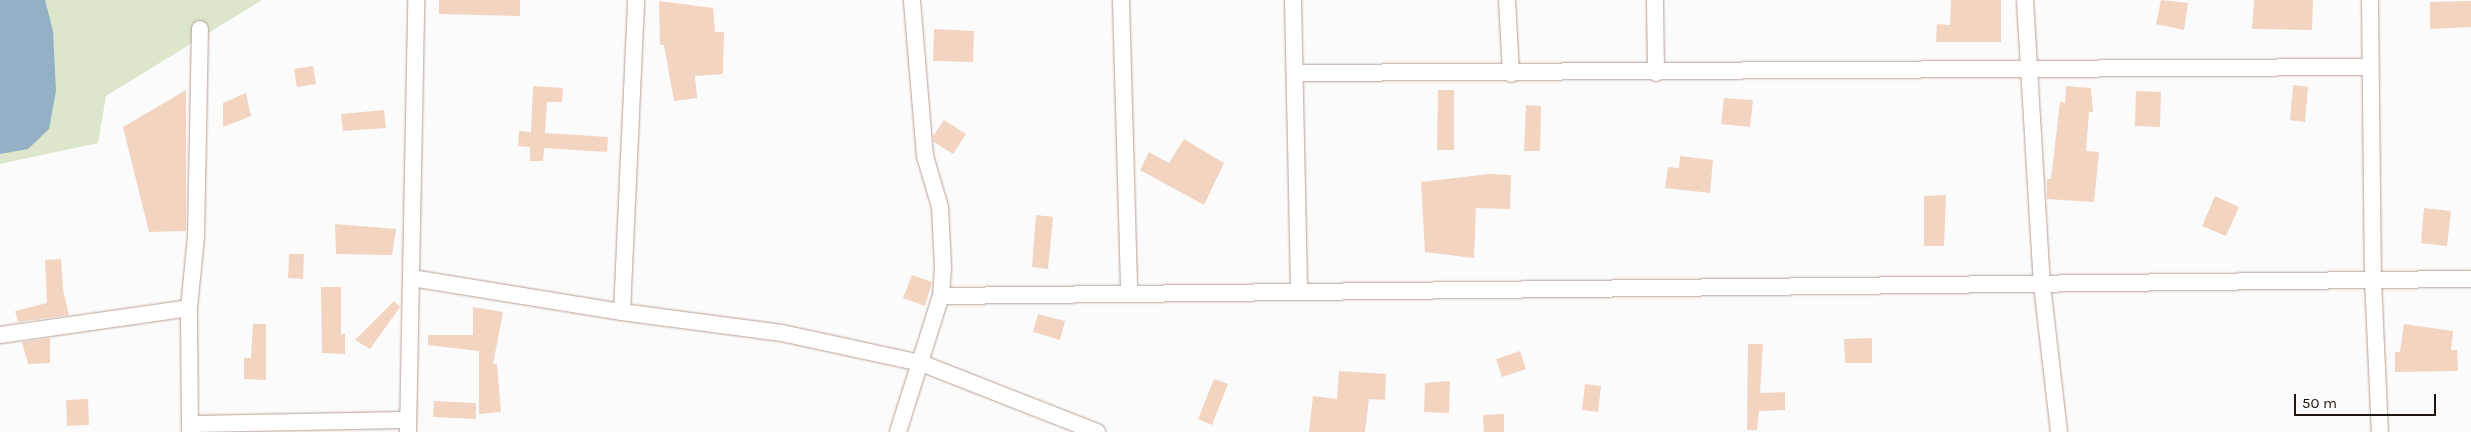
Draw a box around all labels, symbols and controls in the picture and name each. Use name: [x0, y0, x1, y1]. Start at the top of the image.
scale bar: [2296, 384, 2438, 416]
text: 50 m: [2302, 394, 2337, 412]

